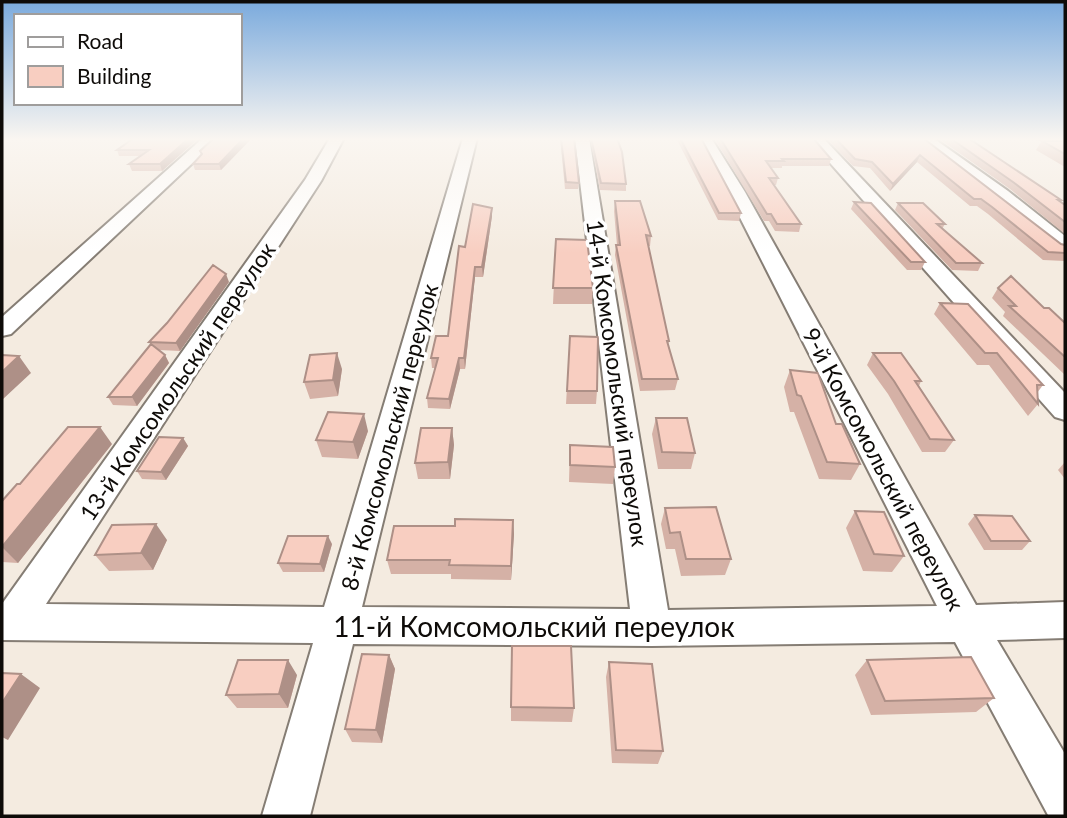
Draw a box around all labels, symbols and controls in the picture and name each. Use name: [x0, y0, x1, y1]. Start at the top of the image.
legend: [14, 14, 242, 105]
text: Road: [77, 28, 124, 53]
text: Building: [77, 63, 152, 88]
street label: 14-й Комсомольский переулок: [581, 218, 655, 548]
street label: 13-й Комсомольский переулок: [73, 236, 281, 525]
street label: 8-й Комсомольский переулок: [335, 281, 443, 593]
street label: 9-й Комсомольский переулок: [797, 323, 971, 615]
street label: 11-й Комсомольский переулок: [333, 609, 735, 643]

